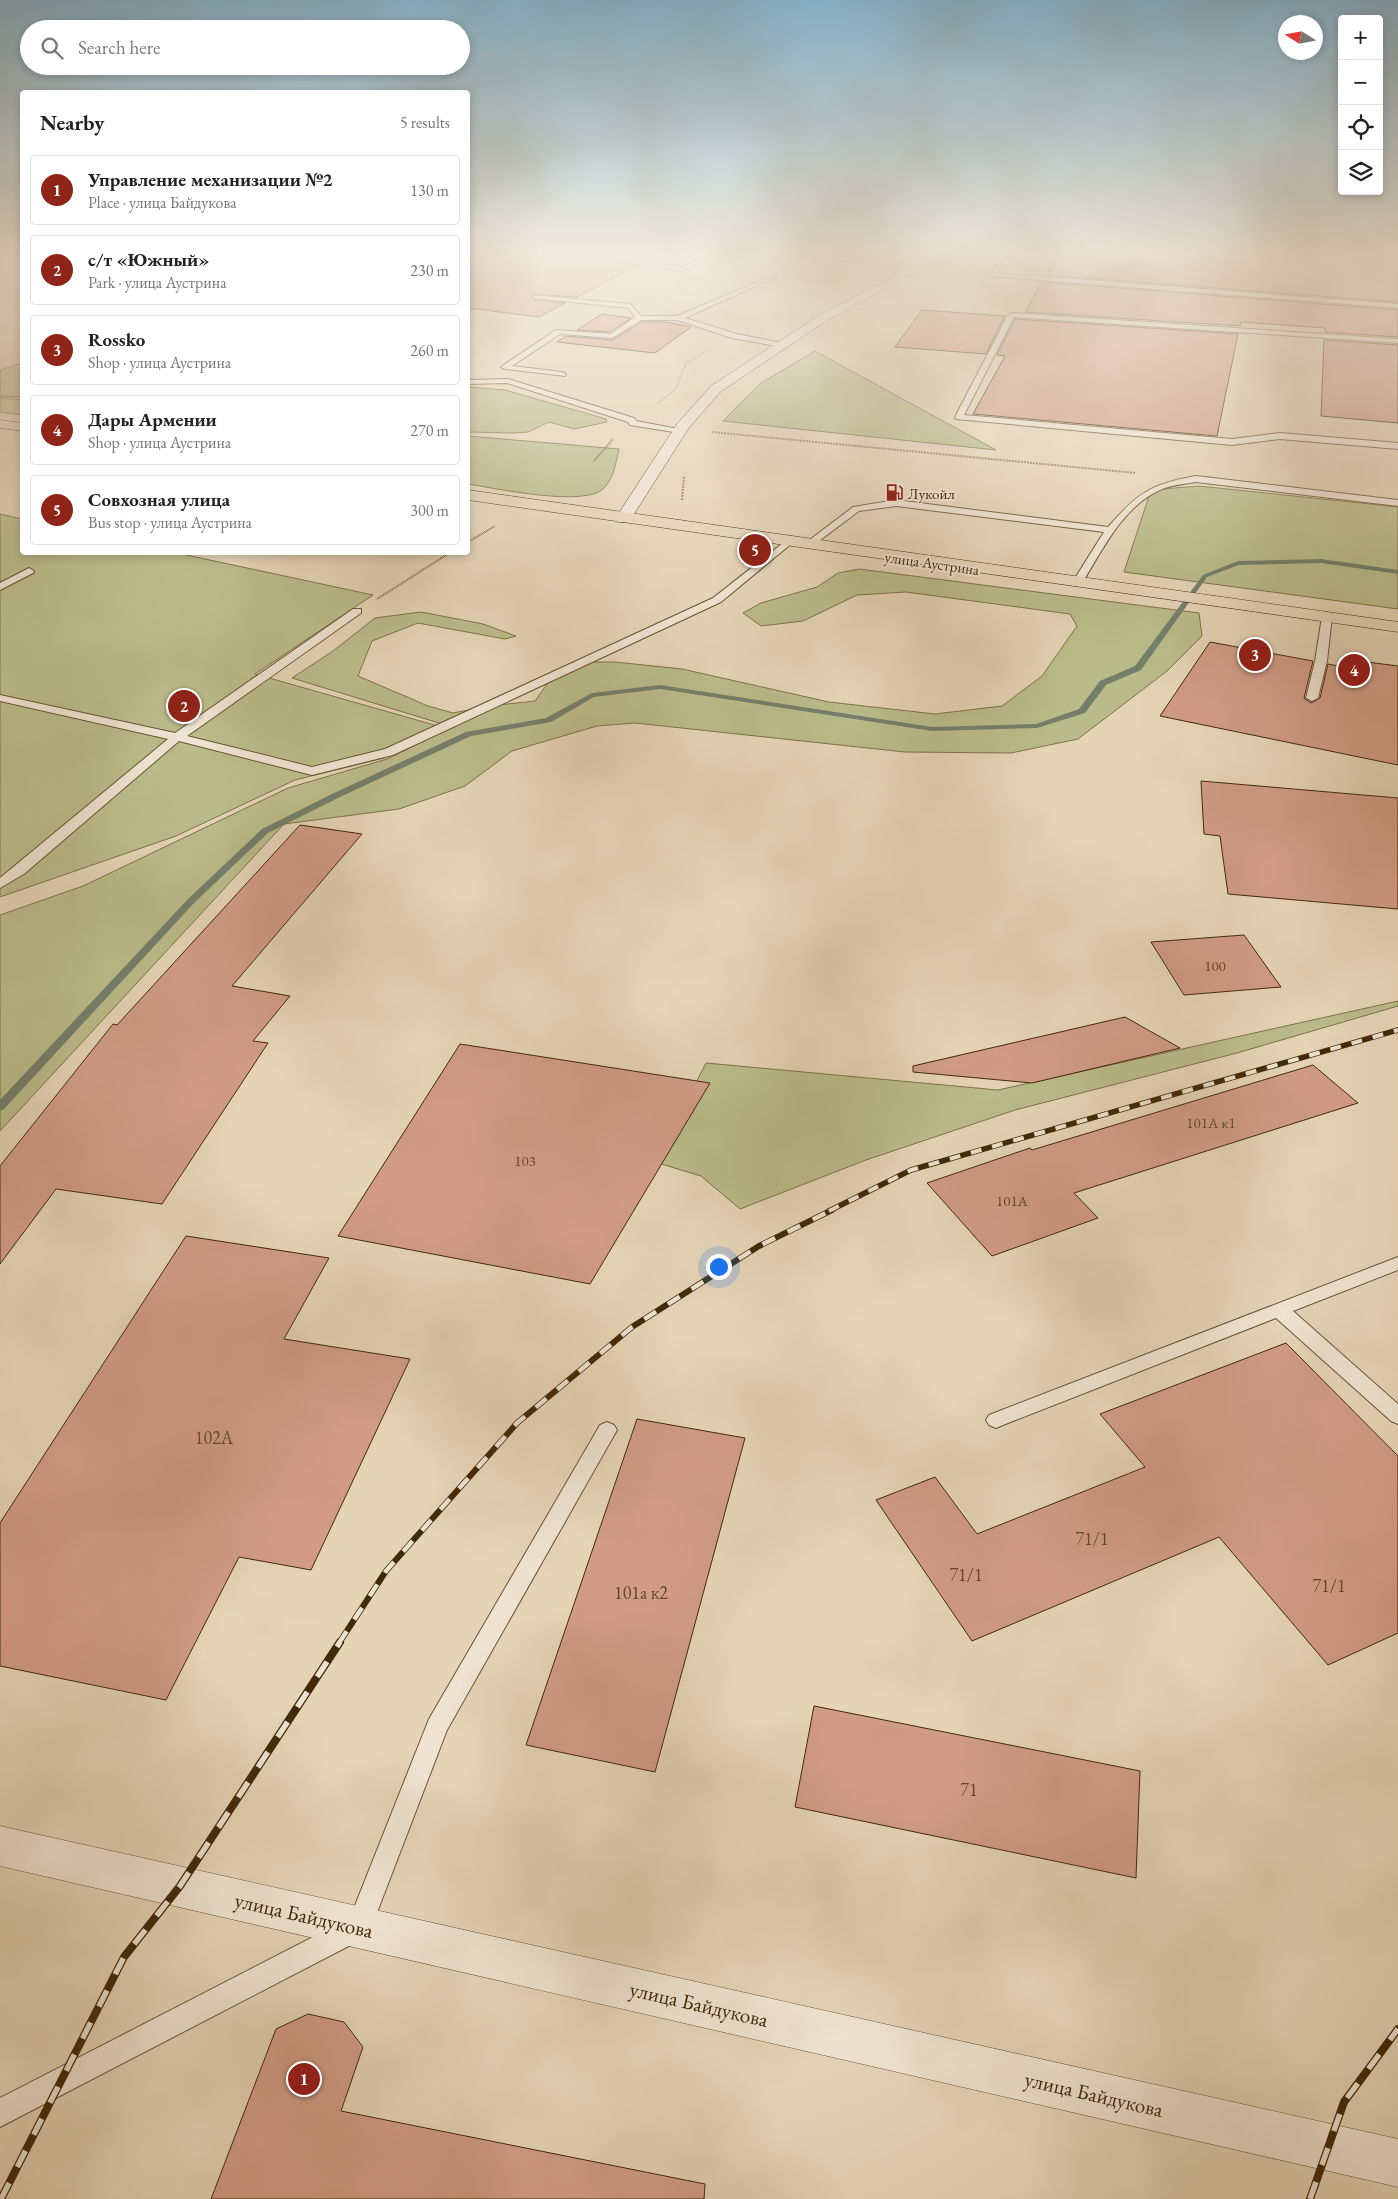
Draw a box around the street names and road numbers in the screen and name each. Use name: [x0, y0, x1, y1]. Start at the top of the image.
street label: улица Аустрина: [883, 547, 981, 579]
street label: улица Байдукова: [232, 1886, 376, 1944]
street label: улица Байдукова: [627, 1975, 771, 2033]
street label: улица Байдукова: [1022, 2065, 1166, 2123]

